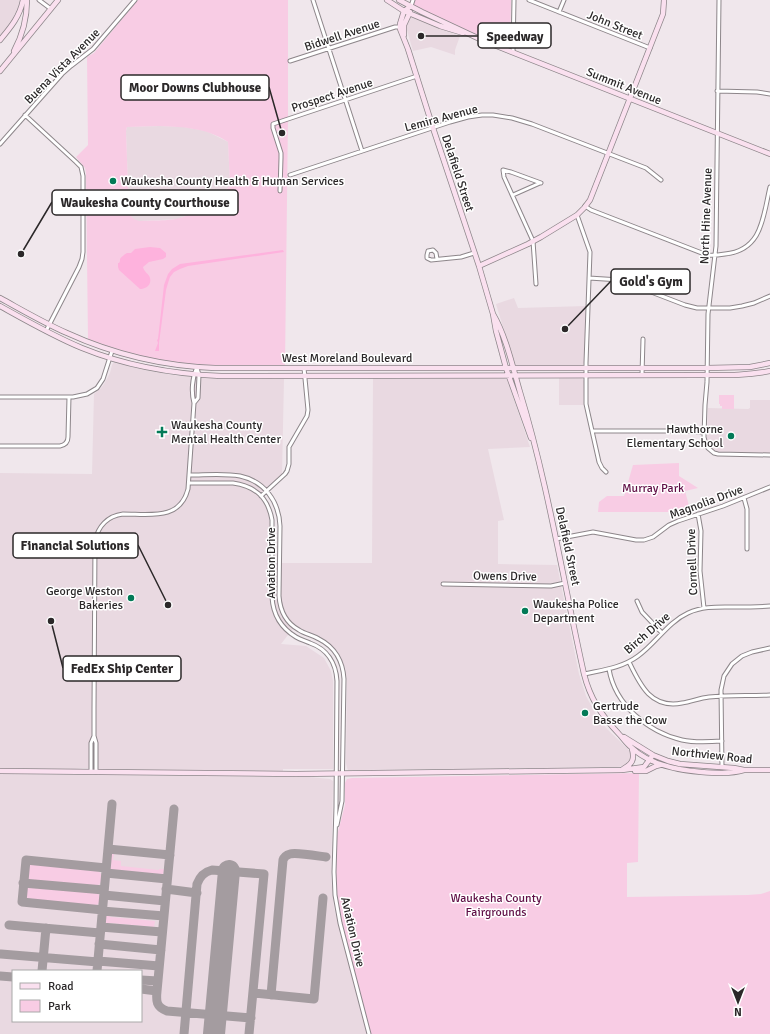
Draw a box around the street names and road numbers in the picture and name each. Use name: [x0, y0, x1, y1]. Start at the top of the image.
street label: John Street: [585, 8, 645, 43]
street label: Bidwell Avenue: [303, 16, 382, 55]
street label: Buena Vista Avenue: [21, 25, 103, 107]
street label: Summit Avenue: [584, 65, 664, 108]
street label: Prospect Avenue: [290, 75, 375, 116]
street label: Lemira Avenue: [403, 101, 479, 135]
street label: Delafield Street: [438, 133, 477, 214]
street label: North Hine Avenue: [697, 168, 716, 265]
street label: West Moreland Boulevard: [282, 351, 412, 366]
street label: Magnolia Drive: [667, 482, 745, 523]
street label: Delafield Street: [552, 505, 583, 587]
street label: Aviation Drive: [264, 527, 279, 599]
street label: Cornell Drive: [684, 528, 701, 596]
street label: Owens Drive: [473, 568, 537, 585]
street label: Birch Drive: [621, 609, 674, 658]
street label: Northview Road: [671, 744, 753, 767]
street label: Aviation Drive: [337, 896, 368, 969]

